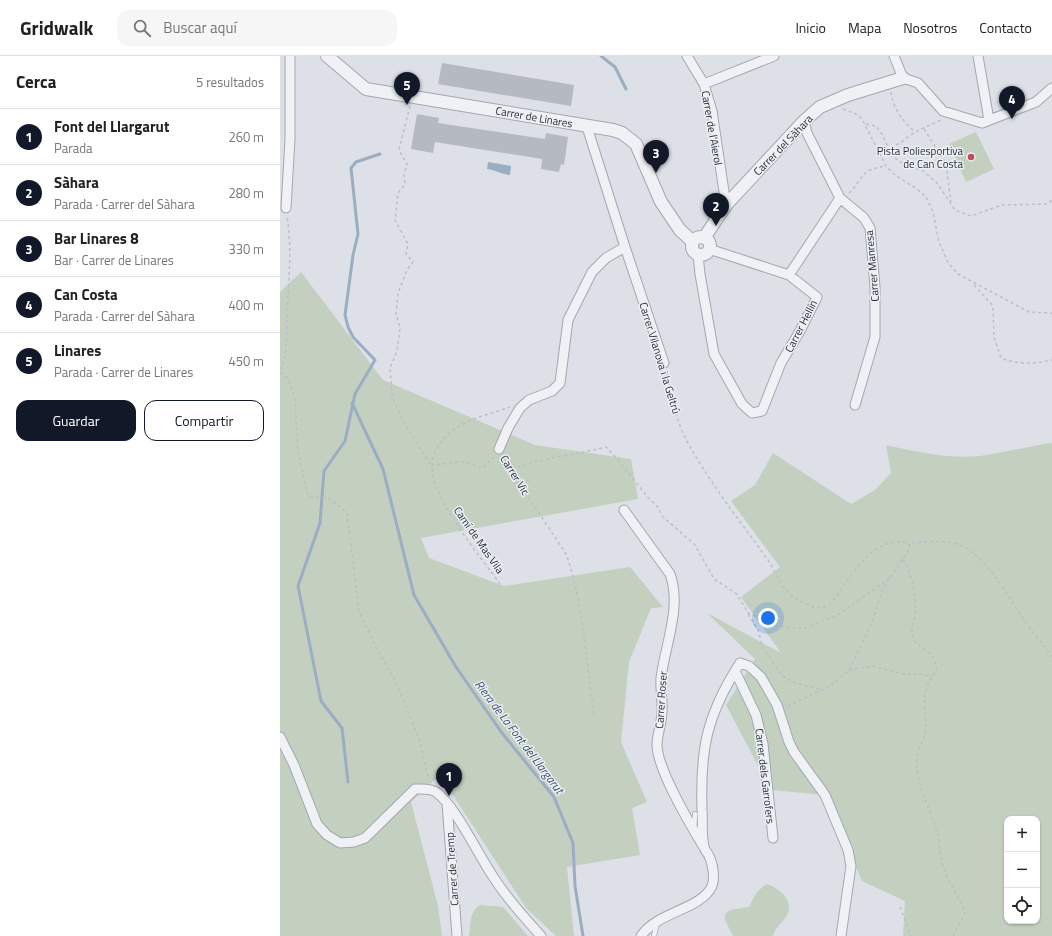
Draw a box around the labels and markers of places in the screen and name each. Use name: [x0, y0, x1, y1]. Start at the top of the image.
pin: 5: [394, 72, 420, 105]
pin: 4: [999, 86, 1025, 119]
pin: 3: [643, 140, 669, 173]
place label: Pista Poliesportiva de Can Costa: [877, 143, 963, 172]
marker: Pista Poliesportiva de Can Costa: [966, 152, 976, 162]
pin: 2: [703, 193, 729, 226]
pin: 1: [436, 763, 462, 796]

